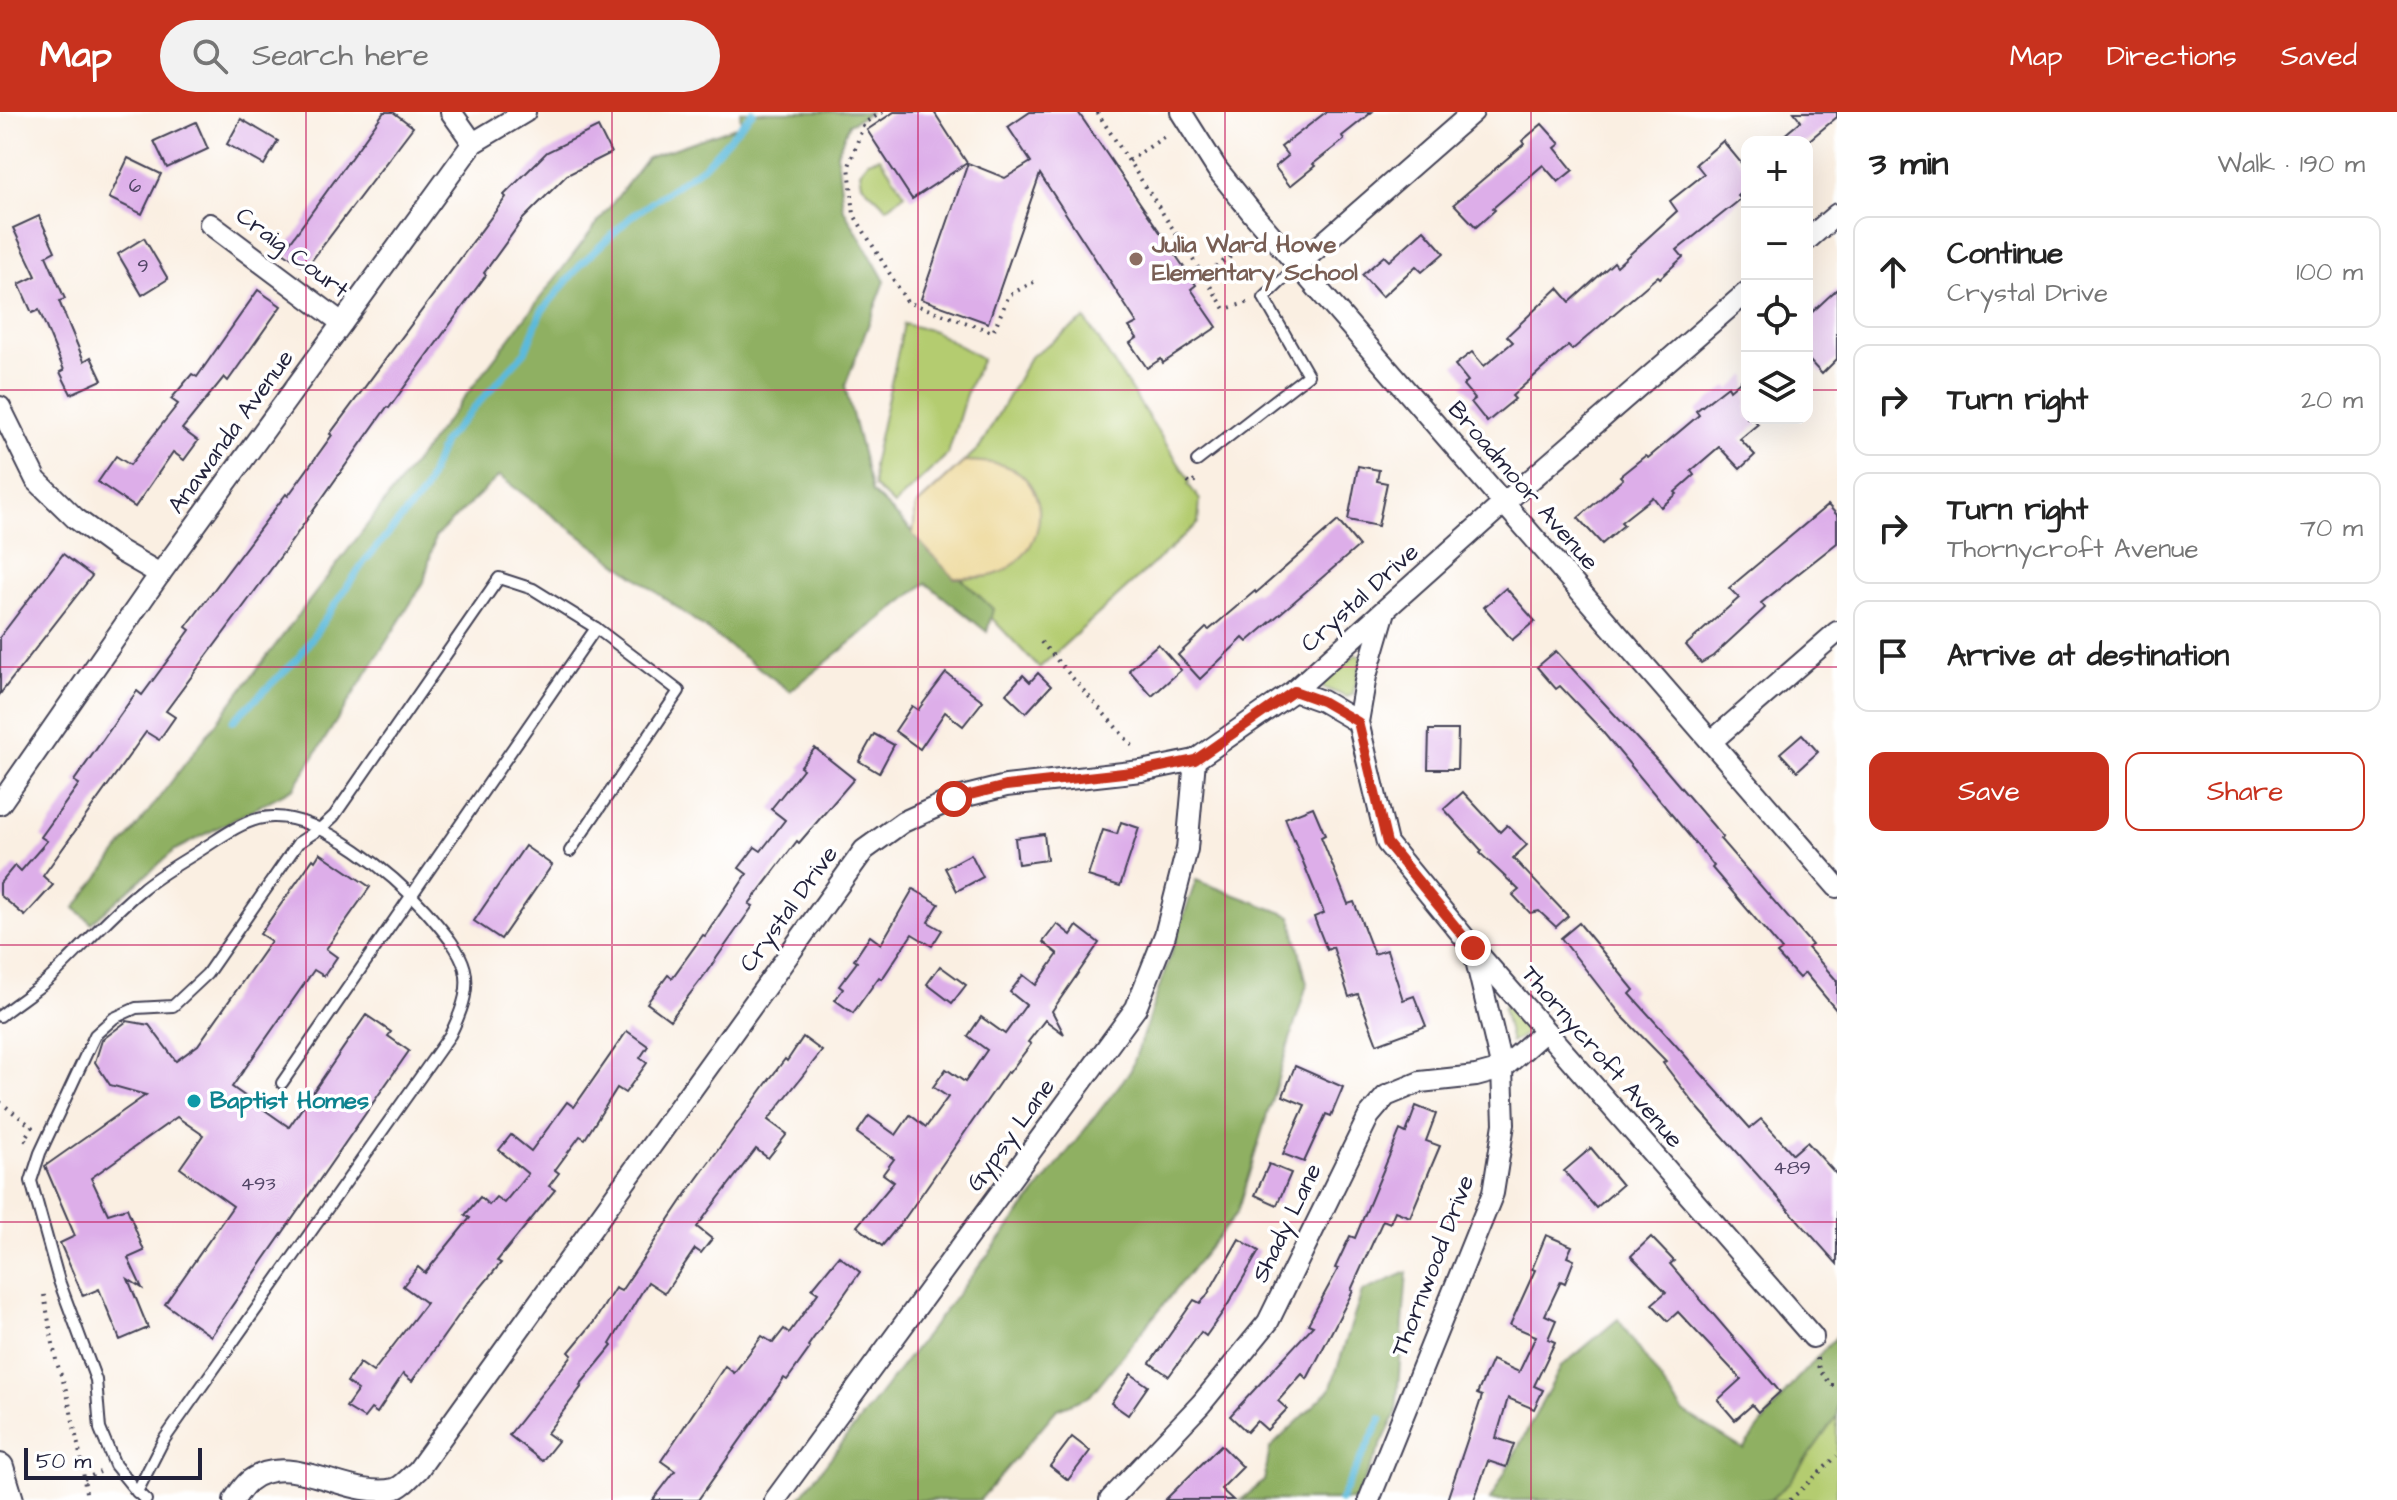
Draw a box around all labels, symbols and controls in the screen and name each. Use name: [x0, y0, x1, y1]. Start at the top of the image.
search box: [160, 20, 720, 92]
text: Map: [40, 30, 112, 82]
icon: search: [188, 34, 232, 78]
text: Search here: [252, 35, 429, 77]
text: Map: [2010, 37, 2063, 76]
text: Directions: [2107, 37, 2237, 76]
text: Saved: [2281, 37, 2357, 76]
map controls: [1741, 136, 1813, 424]
button: +: [1741, 136, 1813, 208]
text: 3 min: [1869, 140, 1949, 188]
text: Walk · 190 m: [2218, 146, 2365, 182]
house number: 6: [129, 172, 142, 200]
street label: Craig Court: [228, 199, 356, 308]
button: −: [1741, 208, 1813, 280]
place label: Julia Ward Howe Elementary School: [1151, 228, 1358, 292]
text: Continue: [1947, 233, 2063, 275]
marker: Julia Ward Howe Elementary School: [1127, 250, 1145, 268]
icon: ahead: [1871, 250, 1915, 294]
house number: 9: [137, 252, 149, 280]
text: 100 m: [2296, 254, 2363, 290]
text: Crystal Drive: [1947, 275, 2108, 311]
button: locate: [1741, 280, 1813, 352]
street label: Anawanda Avenue: [160, 343, 302, 521]
button: layers: [1741, 352, 1813, 424]
icon: right: [1871, 378, 1915, 422]
text: Turn right: [1947, 379, 2088, 421]
text: 20 m: [2301, 382, 2363, 418]
street label: Broadmoor Avenue: [1440, 394, 1606, 578]
text: Turn right: [1947, 489, 2088, 531]
icon: right: [1871, 506, 1915, 550]
text: 70 m: [2300, 510, 2363, 546]
text: Thornycroft Avenue: [1947, 531, 2199, 567]
street label: Crystal Drive: [1293, 536, 1427, 661]
icon: arrive: [1871, 634, 1915, 678]
text: Arrive at destination: [1947, 635, 2229, 677]
button: Save: [1869, 752, 2109, 831]
button: Share: [2125, 752, 2365, 831]
route start: [936, 781, 972, 817]
street label: Crystal Drive: [732, 839, 847, 980]
route end: [1455, 930, 1491, 966]
street label: Thornycroft Avenue: [1512, 958, 1691, 1156]
street label: Gypsy Lane: [959, 1072, 1064, 1199]
place label: Baptist Homes: [210, 1084, 369, 1118]
marker: Baptist Homes: [185, 1092, 203, 1110]
house number: 489: [1773, 1154, 1811, 1182]
street label: Shady Lane: [1244, 1158, 1331, 1289]
house number: 493: [240, 1170, 276, 1198]
street label: Thornwood Drive: [1383, 1170, 1483, 1362]
scale bar: [24, 1444, 202, 1480]
text: 50 m: [36, 1446, 91, 1477]

